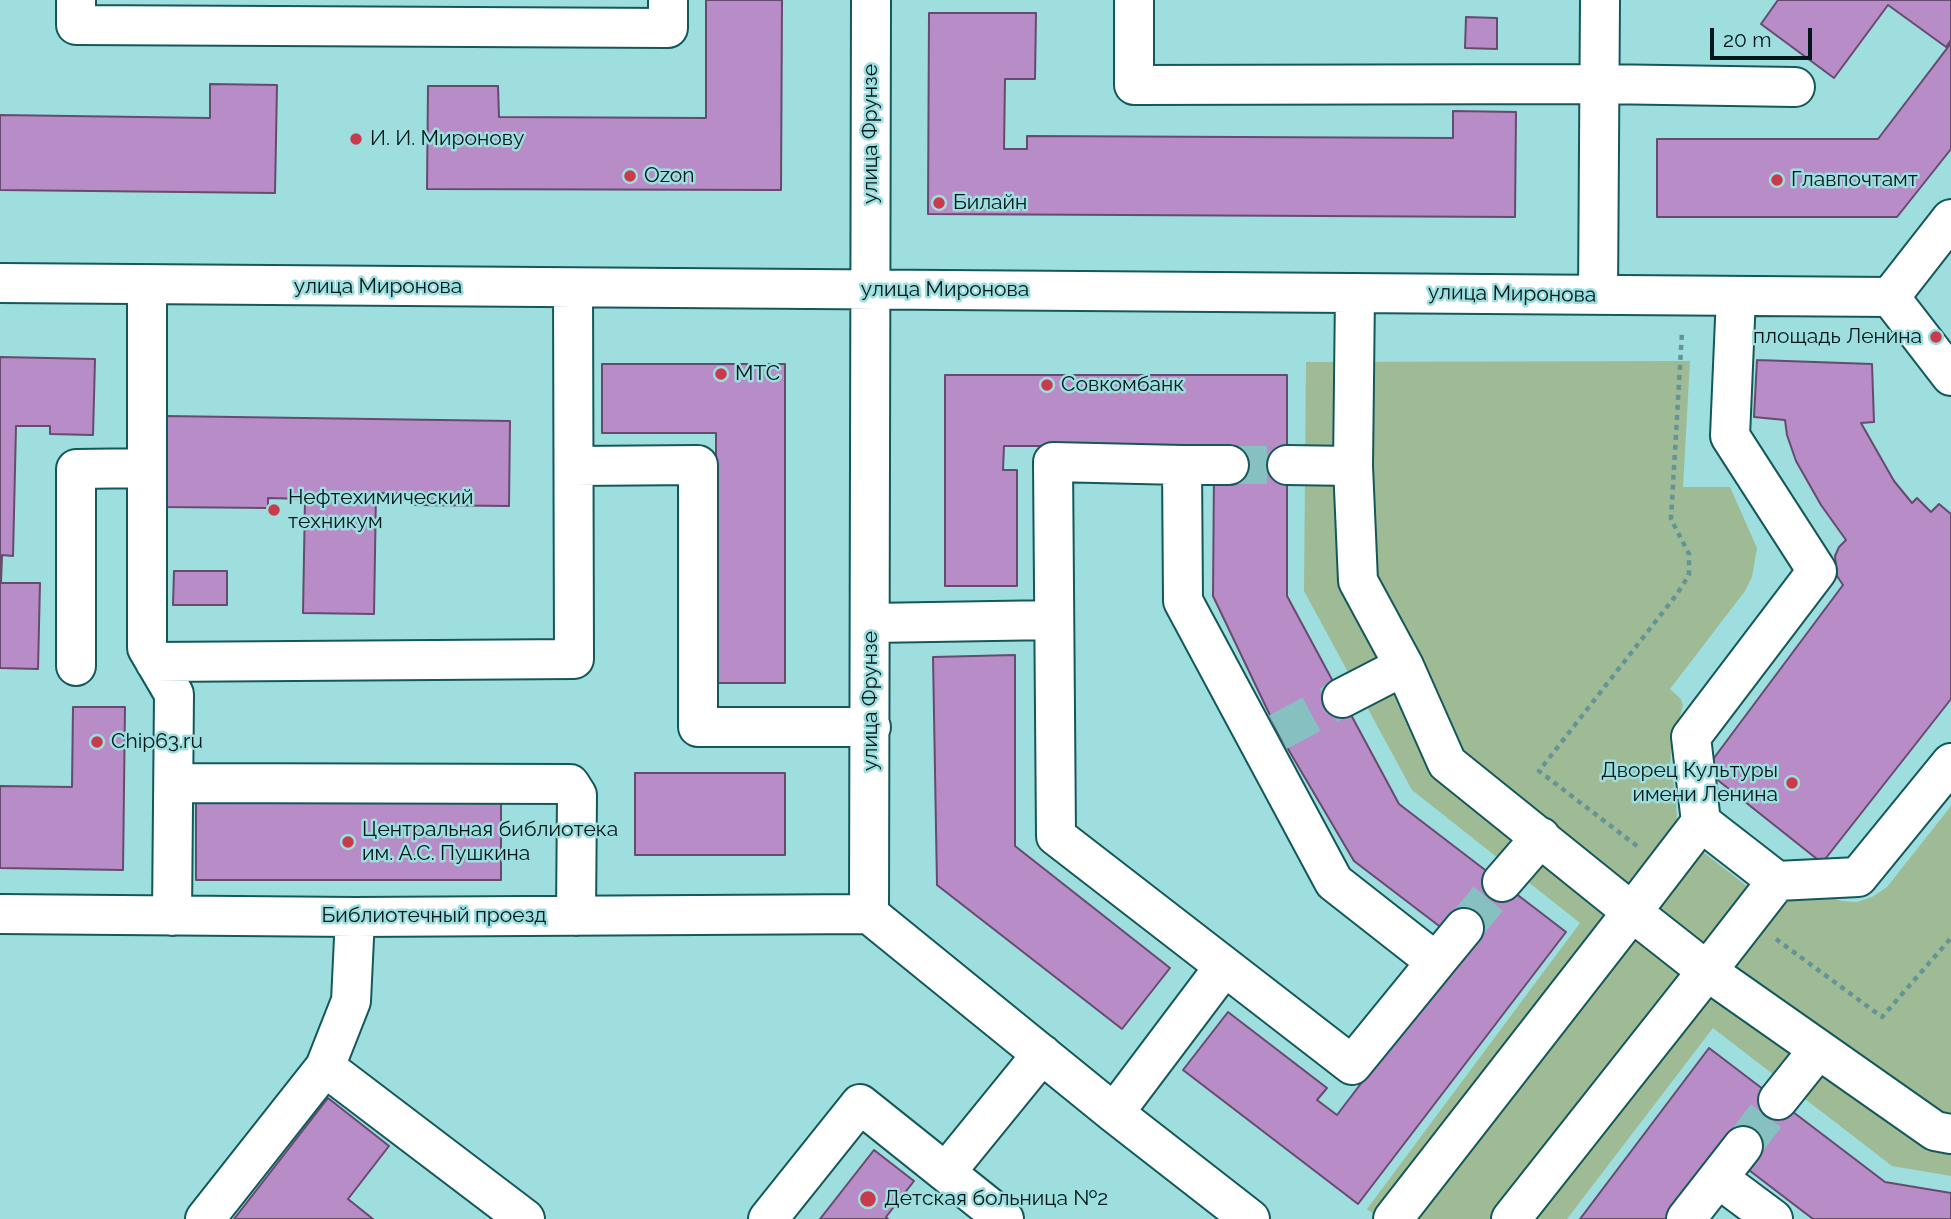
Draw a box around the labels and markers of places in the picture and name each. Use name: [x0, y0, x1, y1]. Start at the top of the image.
place label: И. И. Миронову: [370, 126, 524, 152]
marker: И. И. Миронову: [348, 131, 364, 147]
place label: Ozon: [644, 163, 695, 189]
place label: Главпочтамт: [1791, 167, 1918, 193]
marker: Ozon: [622, 168, 638, 184]
marker: Главпочтамт: [1769, 172, 1785, 188]
place label: Билайн: [953, 190, 1027, 216]
marker: Билайн: [931, 195, 947, 211]
place label: площадь Ленина: [1753, 324, 1922, 350]
marker: площадь Ленина: [1928, 329, 1944, 345]
place label: МТС: [735, 361, 780, 387]
marker: МТС: [713, 366, 729, 382]
place label: Совкомбанк: [1061, 372, 1184, 398]
marker: Совкомбанк: [1039, 377, 1055, 393]
place label: Нефтехимический техникум: [288, 485, 473, 535]
marker: Нефтехимический техникум: [266, 502, 282, 518]
place label: Chip63.ru: [111, 729, 203, 755]
marker: Chip63.ru: [89, 734, 105, 750]
place label: Дворец Культуры имени Ленина: [1601, 758, 1778, 808]
marker: Дворец Культуры имени Ленина: [1784, 775, 1800, 791]
place label: Центральная библиотека им. А.С. Пушкина: [362, 817, 618, 867]
marker: Центральная библиотека им. А.С. Пушкина: [340, 834, 356, 850]
place label: Детская больница №2: [884, 1186, 1108, 1212]
marker: Детская больница №2: [858, 1189, 878, 1209]

